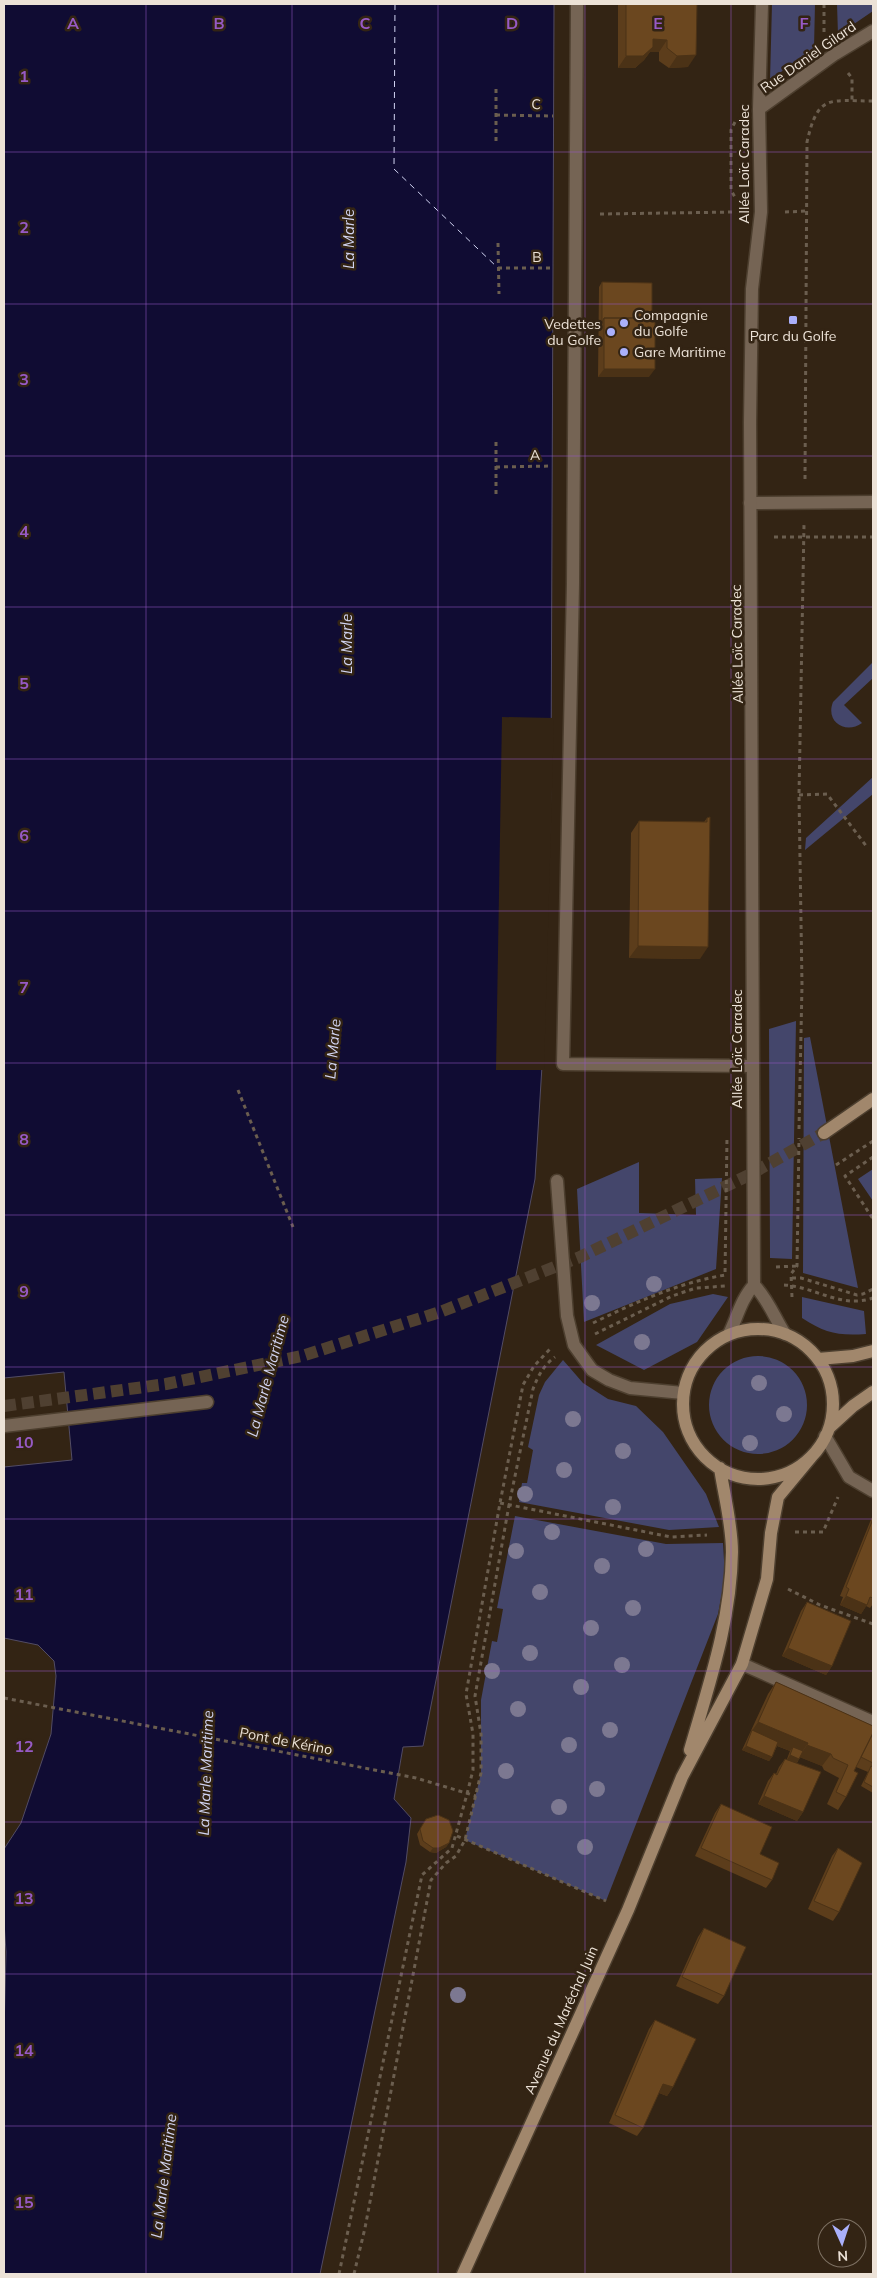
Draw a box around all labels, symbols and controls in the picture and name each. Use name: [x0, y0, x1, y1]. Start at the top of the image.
text: A: [67, 13, 79, 33]
text: B: [213, 13, 225, 33]
text: C: [360, 13, 371, 33]
text: D: [506, 13, 518, 33]
text: E: [653, 13, 663, 33]
text: F: [799, 13, 809, 33]
street label: Rue Daniel Gilard: [757, 17, 859, 97]
text: 1: [19, 66, 29, 86]
street label: C: [531, 95, 541, 113]
street label: Allée Loïc Caradec: [735, 104, 753, 224]
water label: La Marle: [339, 209, 358, 269]
text: 2: [19, 217, 29, 237]
street label: B: [532, 248, 542, 266]
place label: Compagnie du Golfe: [634, 306, 708, 340]
marker: Parc du Golfe: [787, 314, 799, 326]
place label: Vedettes du Golfe: [544, 315, 601, 349]
marker: Compagnie du Golfe: [618, 317, 630, 329]
marker: Vedettes du Golfe: [605, 326, 617, 338]
place label: Parc du Golfe: [750, 327, 836, 345]
place label: Gare Maritime: [634, 343, 726, 361]
marker: Gare Maritime: [618, 346, 630, 358]
text: 3: [19, 369, 29, 389]
street label: A: [530, 446, 541, 464]
text: 4: [19, 521, 29, 541]
street label: Allée Loïc Caradec: [727, 584, 747, 704]
water label: La Marle: [337, 614, 356, 674]
text: 5: [19, 673, 29, 693]
text: 6: [19, 825, 29, 845]
text: 7: [19, 977, 29, 997]
street label: Allée Loïc Caradec: [728, 989, 746, 1109]
water label: La Marle: [320, 1018, 345, 1080]
text: 8: [19, 1129, 29, 1149]
text: 9: [19, 1281, 29, 1301]
water label: La Marle Maritime: [242, 1313, 293, 1439]
text: 10: [14, 1432, 34, 1452]
text: 11: [14, 1584, 34, 1604]
water label: La Marle Maritime: [194, 1710, 217, 1836]
street label: Pont de Kérino: [238, 1723, 334, 1759]
text: 12: [14, 1736, 34, 1756]
text: 13: [14, 1888, 34, 1908]
street label: Avenue du Maréchal Juin: [520, 1943, 602, 2097]
text: 14: [14, 2040, 34, 2060]
water label: La Marle Maritime: [146, 2113, 181, 2239]
text: 15: [14, 2192, 34, 2212]
north arrow: [817, 2218, 867, 2268]
text: N: [837, 2247, 848, 2265]

